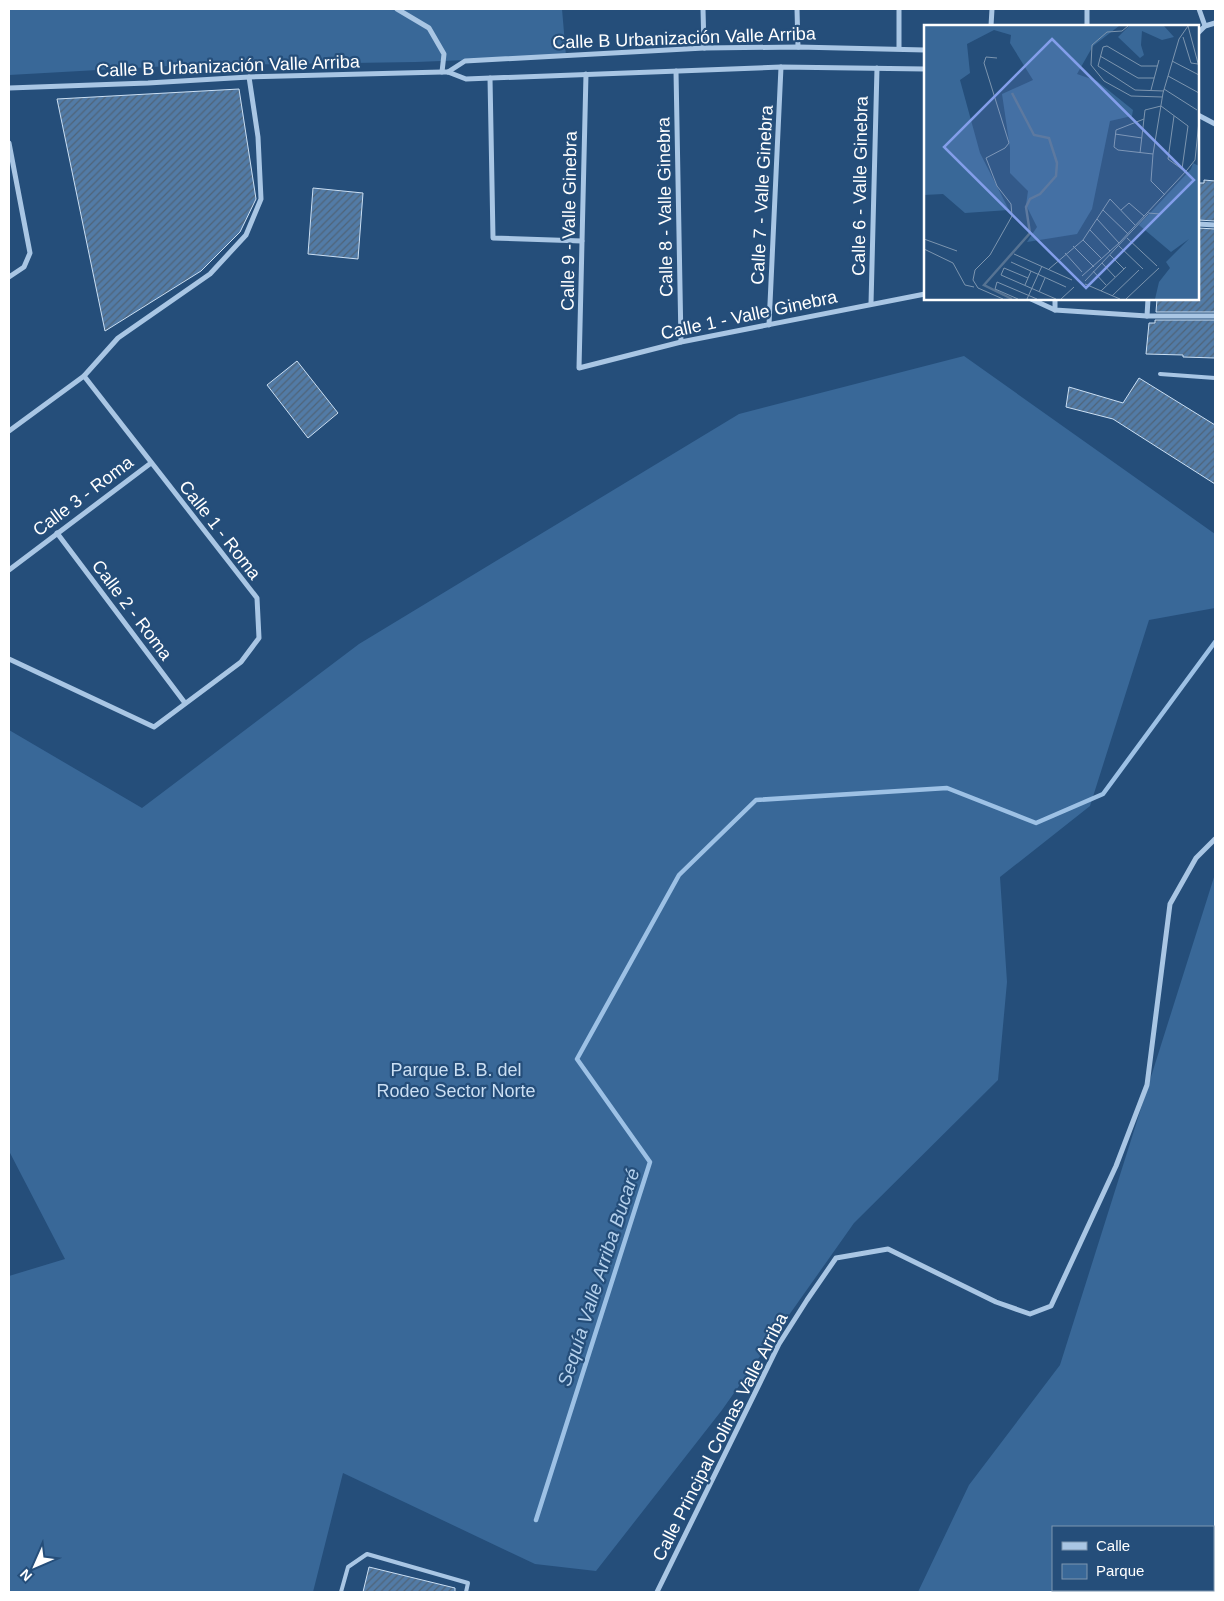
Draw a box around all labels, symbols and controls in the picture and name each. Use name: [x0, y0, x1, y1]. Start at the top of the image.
street label: Calle B Urbanización Valle Arriba: [552, 23, 817, 53]
inset map: [924, 25, 1199, 300]
street label: Calle B Urbanización Valle Arriba: [96, 51, 361, 81]
street label: Calle 6 - Valle Ginebra: [848, 95, 872, 276]
street label: Calle 7 - Valle Ginebra: [747, 104, 777, 285]
street label: Calle 8 - Valle Ginebra: [653, 116, 677, 297]
street label: Calle 9 - Valle Ginebra: [557, 130, 581, 311]
street label: Calle 1 - Valle Ginebra: [659, 286, 840, 343]
street label: Calle 3 - Roma: [29, 451, 138, 540]
street label: Calle 1 - Roma: [175, 477, 265, 584]
street label: Calle 2 - Roma: [88, 556, 177, 665]
park label: Parque B. B. del Rodeo Sector Norte: [376, 1060, 536, 1101]
water label: Sequía Valle Arriba Bucaré: [553, 1166, 644, 1389]
street label: Calle Principal Colinas Valle Arriba: [648, 1309, 792, 1564]
legend: [1052, 1526, 1214, 1591]
text: Calle: [1096, 1537, 1130, 1554]
north arrow: [10, 1541, 60, 1591]
text: Parque: [1096, 1562, 1144, 1579]
text: N: [17, 1566, 35, 1584]

